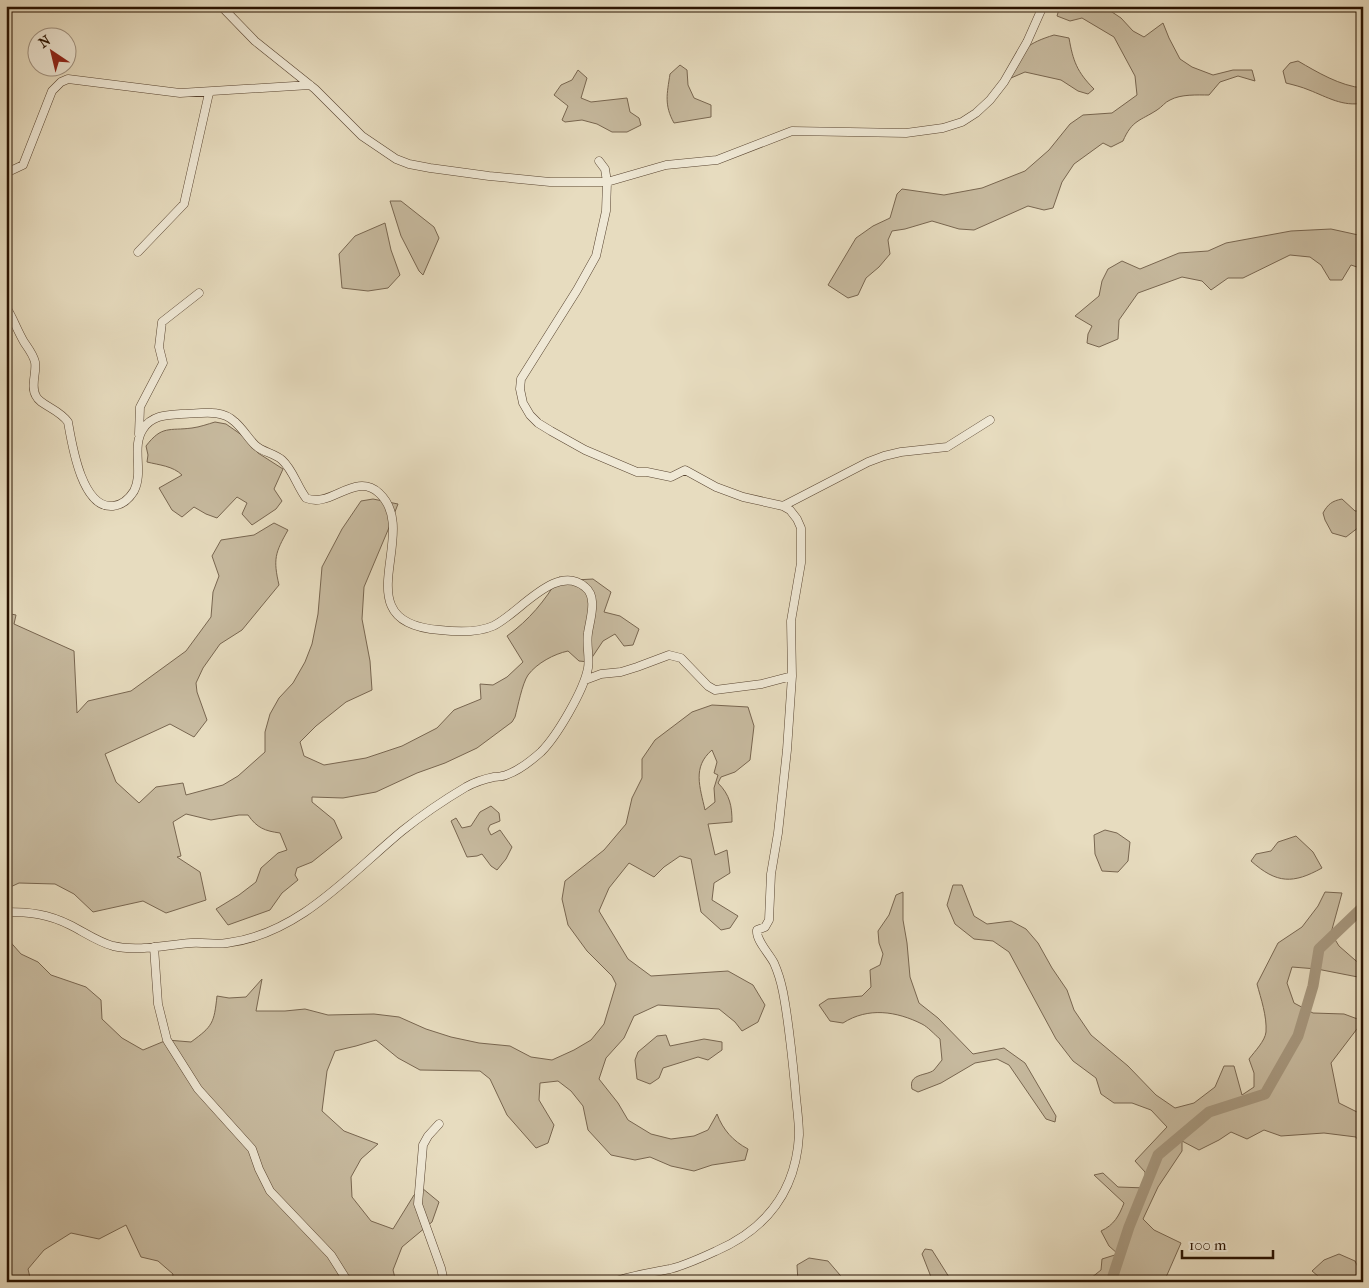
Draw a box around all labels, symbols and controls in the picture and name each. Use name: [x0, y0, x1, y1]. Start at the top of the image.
north arrow: [28, 28, 78, 78]
text: N: [36, 32, 54, 52]
scale bar: [1182, 1228, 1273, 1260]
text: 100 m: [1189, 1236, 1227, 1254]

